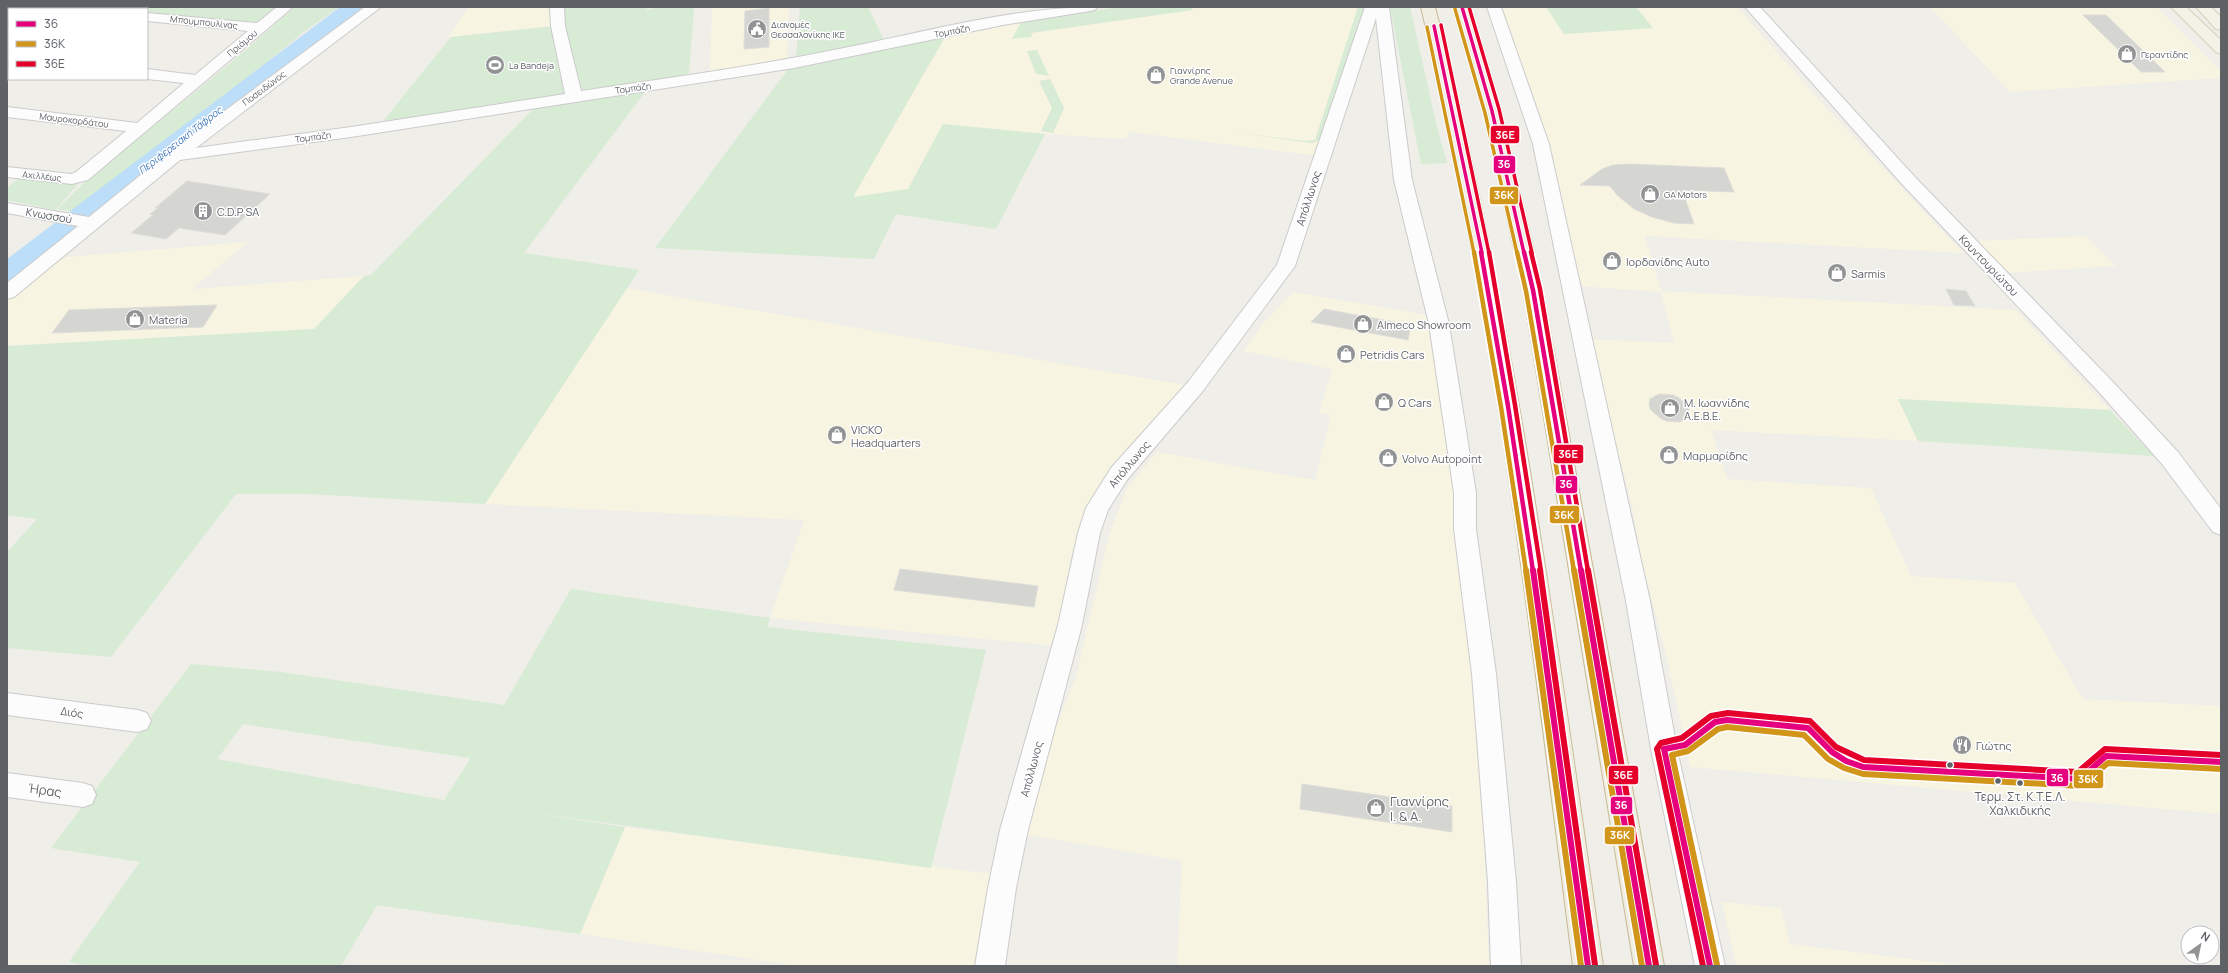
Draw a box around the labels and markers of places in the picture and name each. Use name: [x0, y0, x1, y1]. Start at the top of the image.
public building icon: Διανομές Θεσσαλονίκης ΙΚΕ: [746, 18, 768, 40]
place label: Διανομές Θεσσαλονίκης ΙΚΕ: [771, 18, 845, 41]
shop icon: Γεραντίδης: [2116, 43, 2138, 65]
place label: Γεραντίδης: [2141, 48, 2188, 61]
sports icon: La Bandeja: [484, 54, 506, 76]
place label: La Bandeja: [509, 59, 554, 72]
shop icon: Γιαννίρης Grande Avenue: [1145, 64, 1167, 86]
place label: Γιαννίρης Grande Avenue: [1170, 64, 1233, 87]
shop icon: GA Motors: [1639, 183, 1661, 205]
place label: GA Motors: [1664, 188, 1707, 201]
building icon: C.D.P SA: [192, 200, 214, 222]
place label: C.D.P SA: [217, 204, 259, 219]
shop icon: Ιορδανίδης Auto: [1601, 250, 1623, 272]
place label: Ιορδανίδης Auto: [1626, 254, 1710, 269]
shop icon: Sarmis: [1826, 262, 1848, 284]
place label: Sarmis: [1851, 266, 1886, 281]
shop icon: Materia: [124, 308, 146, 330]
place label: Materia: [149, 312, 188, 327]
shop icon: Almeco Showroom: [1352, 313, 1374, 335]
place label: Almeco Showroom: [1377, 317, 1471, 332]
shop icon: Petridis Cars: [1335, 343, 1357, 365]
place label: Petridis Cars: [1360, 347, 1425, 362]
shop icon: Q Cars: [1373, 391, 1395, 413]
place label: Q Cars: [1398, 395, 1432, 410]
place label: Μ. Ιωαννίδης Α.Ε.Β.Ε.: [1684, 395, 1750, 423]
shop icon: Μ. Ιωαννίδης Α.Ε.Β.Ε.: [1659, 397, 1681, 419]
place label: VICKO Headquarters: [851, 422, 921, 450]
shop icon: VICKO Headquarters: [826, 424, 848, 446]
shop icon: Μαρμαρίδης: [1658, 444, 1680, 466]
shop icon: Volvo Autopoint: [1377, 447, 1399, 469]
place label: Μαρμαρίδης: [1683, 448, 1748, 463]
place label: Volvo Autopoint: [1402, 451, 1482, 466]
restaurant icon: Γιώτης: [1951, 734, 1973, 756]
place label: Γιώτης: [1976, 738, 2012, 753]
unlabelled marker: [1945, 760, 1955, 770]
unlabelled marker: [1993, 776, 2003, 786]
marker: Τερμ. Στ. Κ.Τ.Ε.Λ. Χαλκιδικής: [2015, 778, 2025, 788]
place label: Τερμ. Στ. Κ.Τ.Ε.Λ. Χαλκιδικής: [1975, 788, 2065, 819]
place label: Γιαννίρης Ι. & Α.: [1390, 792, 1449, 825]
shop icon: Γιαννίρης Ι. & Α.: [1365, 797, 1387, 819]

